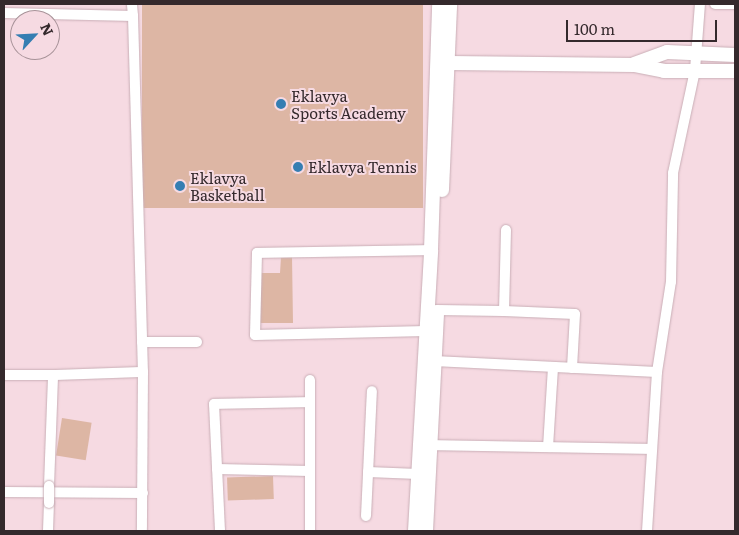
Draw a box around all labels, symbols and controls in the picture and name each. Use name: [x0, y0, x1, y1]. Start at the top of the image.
north arrow: [10, 10, 60, 60]
scale bar: [569, 10, 720, 42]
text: 100 m: [574, 17, 615, 40]
text: N: [36, 20, 59, 39]
place label: Eklavya Sports Academy: [291, 86, 406, 121]
marker: Eklavya Sports Academy: [275, 98, 287, 110]
place label: Eklavya Tennis: [308, 158, 417, 176]
marker: Eklavya Tennis: [292, 161, 304, 173]
place label: Eklavya Basketball: [190, 168, 264, 203]
marker: Eklavya Basketball: [174, 180, 186, 192]

